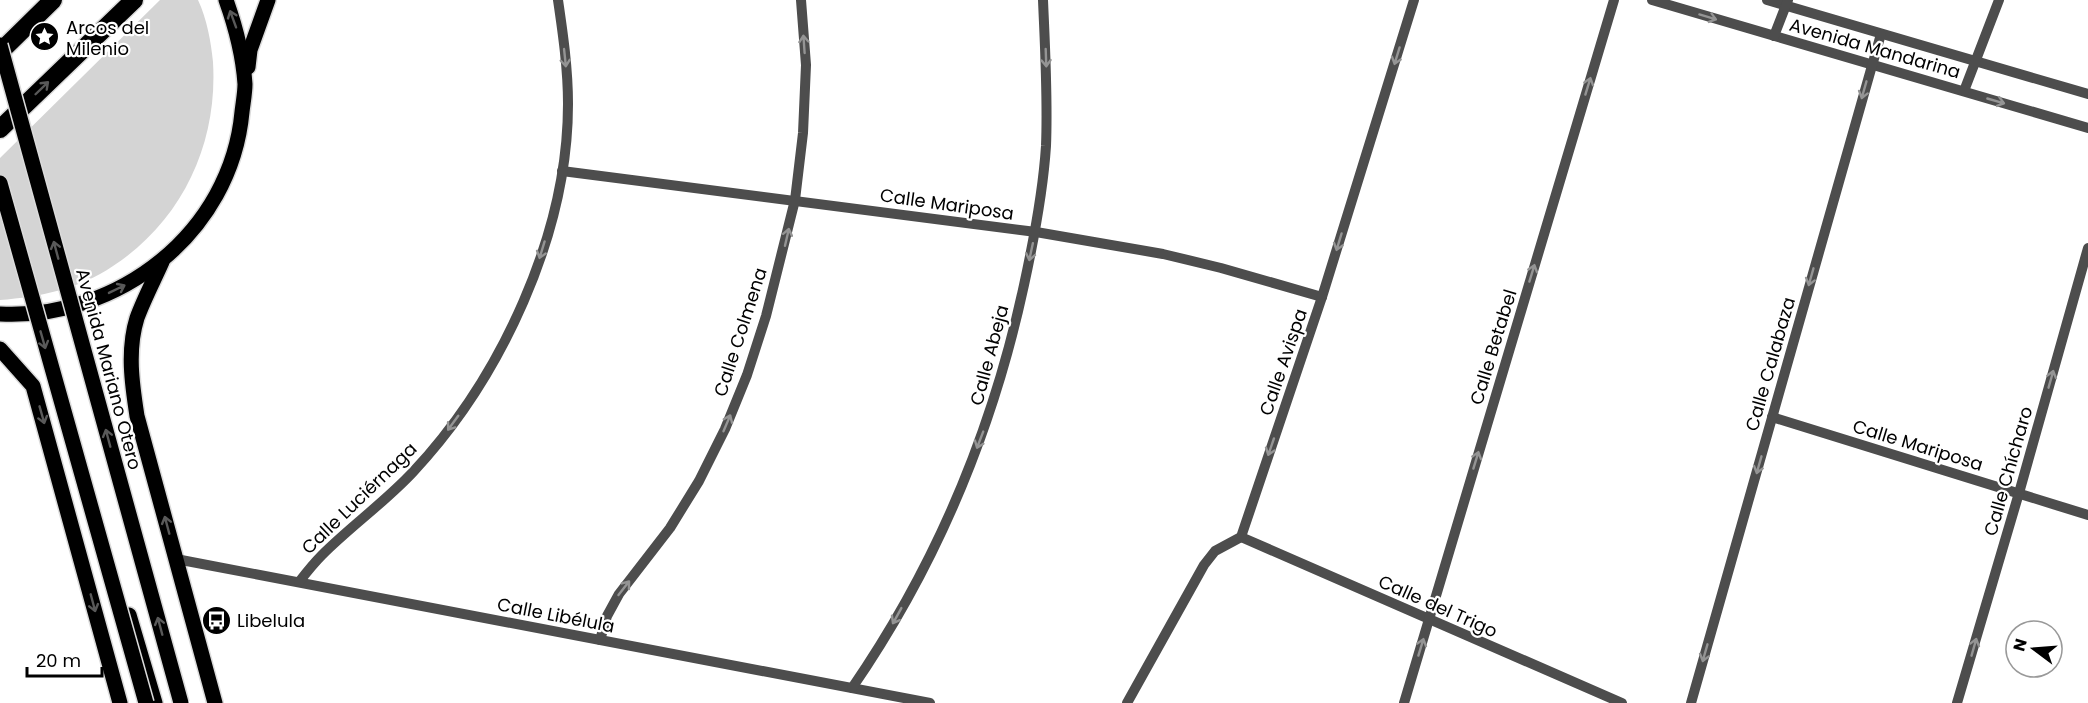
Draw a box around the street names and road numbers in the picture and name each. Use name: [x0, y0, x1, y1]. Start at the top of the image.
street label: Avenida Mandarina: [1787, 12, 1963, 84]
street label: Calle Mariposa: [878, 182, 1016, 226]
street label: Calle Colmena: [707, 264, 773, 400]
street label: Avenida Mariano Otero: [70, 266, 148, 472]
street label: Calle Betabel: [1464, 286, 1522, 408]
street label: Calle Calabaza: [1739, 294, 1801, 434]
street label: Calle Abeja: [964, 302, 1014, 408]
street label: Calle Avispa: [1253, 305, 1313, 419]
street label: Calle Chícharo: [1978, 403, 2038, 539]
street label: Calle Mariposa: [1850, 413, 1986, 477]
street label: Calle Luciérnaga: [296, 436, 422, 560]
street label: Calle del Trigo: [1374, 569, 1502, 643]
street label: Calle Libélula: [495, 591, 617, 639]

